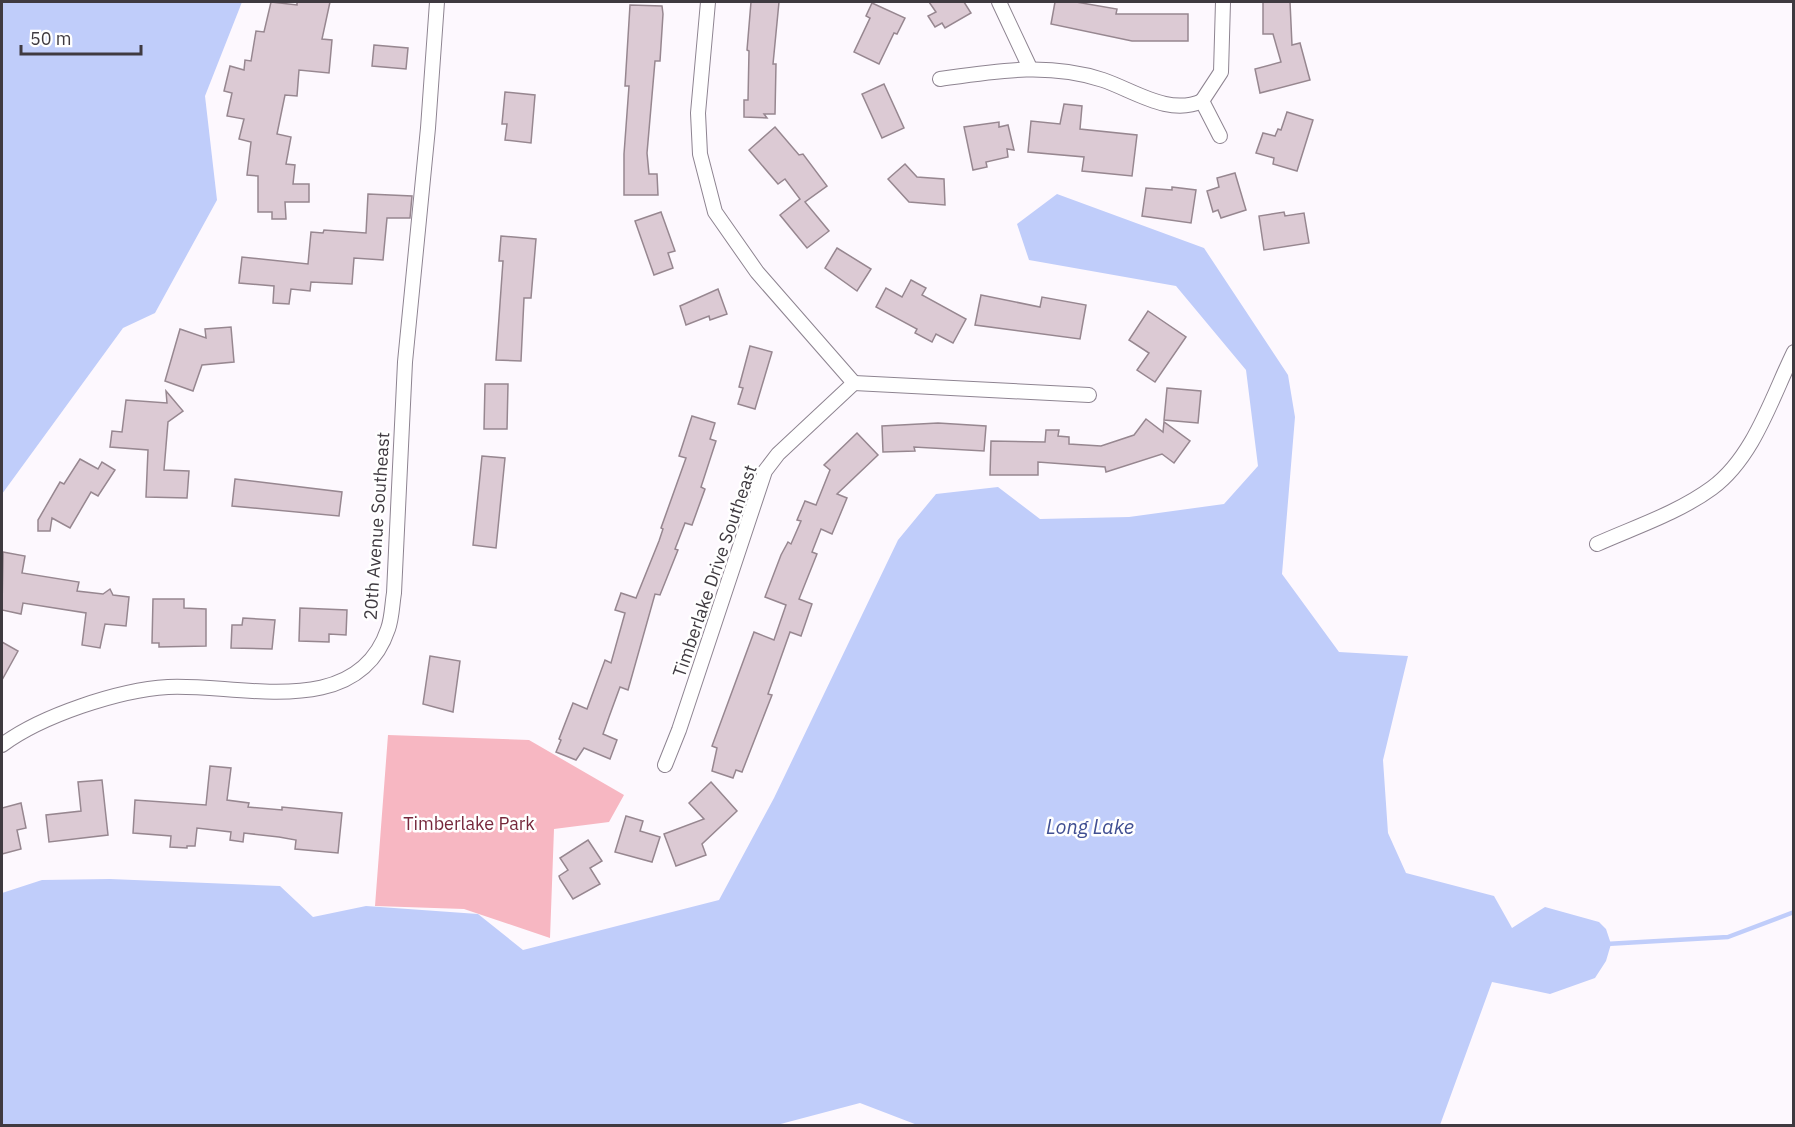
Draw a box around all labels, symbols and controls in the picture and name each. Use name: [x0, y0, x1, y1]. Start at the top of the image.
scale bar: [21, 18, 141, 56]
text: 50 m: [30, 27, 72, 50]
street label: 20th Avenue Southeast: [358, 431, 395, 621]
street label: Timberlake Drive Southeast: [667, 462, 762, 680]
park label: Timberlake Park: [403, 812, 535, 835]
water label: Long Lake: [1046, 813, 1134, 840]

